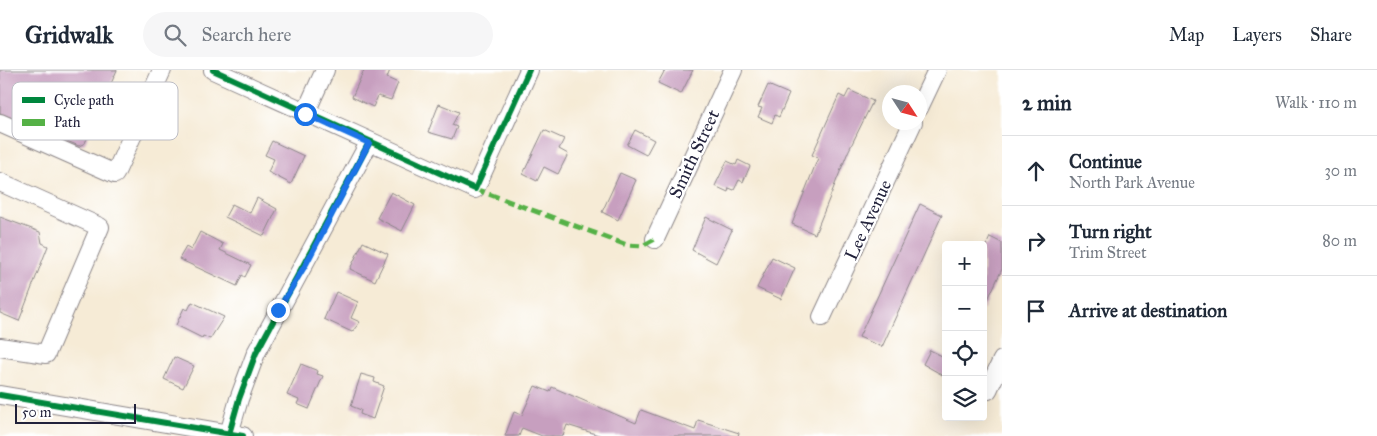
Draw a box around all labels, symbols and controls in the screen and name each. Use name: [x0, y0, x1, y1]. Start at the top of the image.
search box: [143, 12, 493, 57]
text: Gridwalk: [25, 20, 113, 50]
icon: search: [161, 21, 189, 49]
text: Search here: [201, 23, 291, 46]
text: Map: [1169, 24, 1204, 46]
text: Layers: [1232, 24, 1282, 46]
text: Share: [1310, 24, 1352, 46]
legend: [12, 82, 178, 140]
north arrow: [882, 85, 927, 130]
text: 2 min: [1022, 90, 1072, 116]
text: Cycle path: [54, 92, 114, 109]
text: Walk · 110 m: [1275, 93, 1357, 112]
route start: [294, 103, 317, 126]
street label: Smith Street: [664, 106, 724, 202]
text: Path: [54, 114, 81, 131]
text: Continue: [1069, 150, 1142, 173]
icon: ahead: [1022, 157, 1050, 185]
text: 30 m: [1324, 161, 1357, 180]
text: North Park Avenue: [1069, 173, 1195, 192]
street label: Lee Avenue: [840, 176, 896, 264]
text: Turn right: [1069, 220, 1152, 243]
icon: right: [1022, 227, 1050, 255]
text: 80 m: [1322, 231, 1357, 250]
map controls: [942, 241, 987, 421]
button: +: [942, 241, 987, 286]
text: Trim Street: [1069, 243, 1147, 262]
button: −: [942, 286, 987, 331]
icon: arrive: [1022, 297, 1050, 325]
route end: [267, 299, 290, 322]
text: Arrive at destination: [1069, 299, 1227, 322]
button: locate: [942, 331, 987, 376]
button: layers: [942, 376, 987, 421]
scale bar: [15, 401, 136, 424]
text: 50 m: [22, 404, 51, 421]

